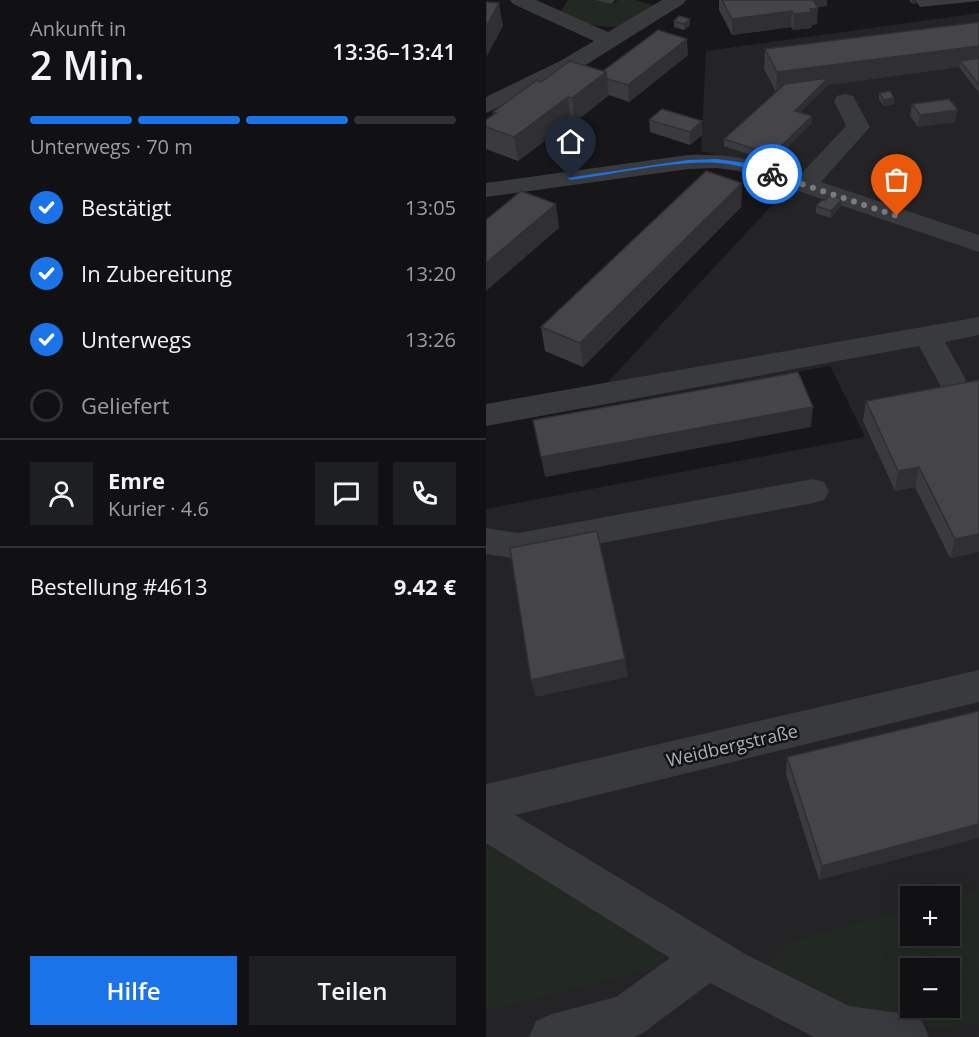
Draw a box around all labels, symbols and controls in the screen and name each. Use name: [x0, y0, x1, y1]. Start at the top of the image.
text: Ankunft in: [30, 15, 126, 42]
text: 13:36–13:41: [332, 36, 456, 66]
text: 2 Min.: [30, 38, 145, 91]
pin: [545, 116, 596, 178]
icon: home: [554, 125, 587, 158]
text: Unterwegs · 70 m: [30, 133, 193, 160]
courier: [742, 144, 802, 204]
pin: [871, 154, 922, 216]
icon: bike: [756, 158, 789, 191]
icon: bag: [880, 163, 913, 196]
icon: check: [30, 191, 63, 224]
text: Bestätigt: [81, 192, 171, 222]
text: 13:05: [405, 194, 456, 221]
icon: check: [30, 257, 63, 290]
text: In Zubereitung: [81, 258, 232, 288]
text: 13:20: [405, 260, 456, 287]
icon: check: [30, 323, 63, 356]
text: Unterwegs: [81, 324, 192, 354]
text: 13:26: [405, 326, 456, 353]
text: Geliefert: [81, 390, 169, 420]
button: person: [30, 462, 93, 525]
button: chat: [315, 462, 378, 525]
button: phone: [393, 462, 456, 525]
text: Emre: [108, 465, 165, 495]
text: Kurier · 4.6: [108, 495, 209, 522]
text: Bestellung #4613: [30, 571, 208, 601]
text: 9.42 €: [394, 571, 456, 601]
street label: Weidbergstraße: [664, 718, 800, 772]
map controls: [900, 886, 960, 1018]
button: +: [900, 886, 960, 946]
button: Hilfe: [30, 956, 237, 1025]
button: Teilen: [249, 956, 456, 1025]
button: −: [900, 958, 960, 1018]

